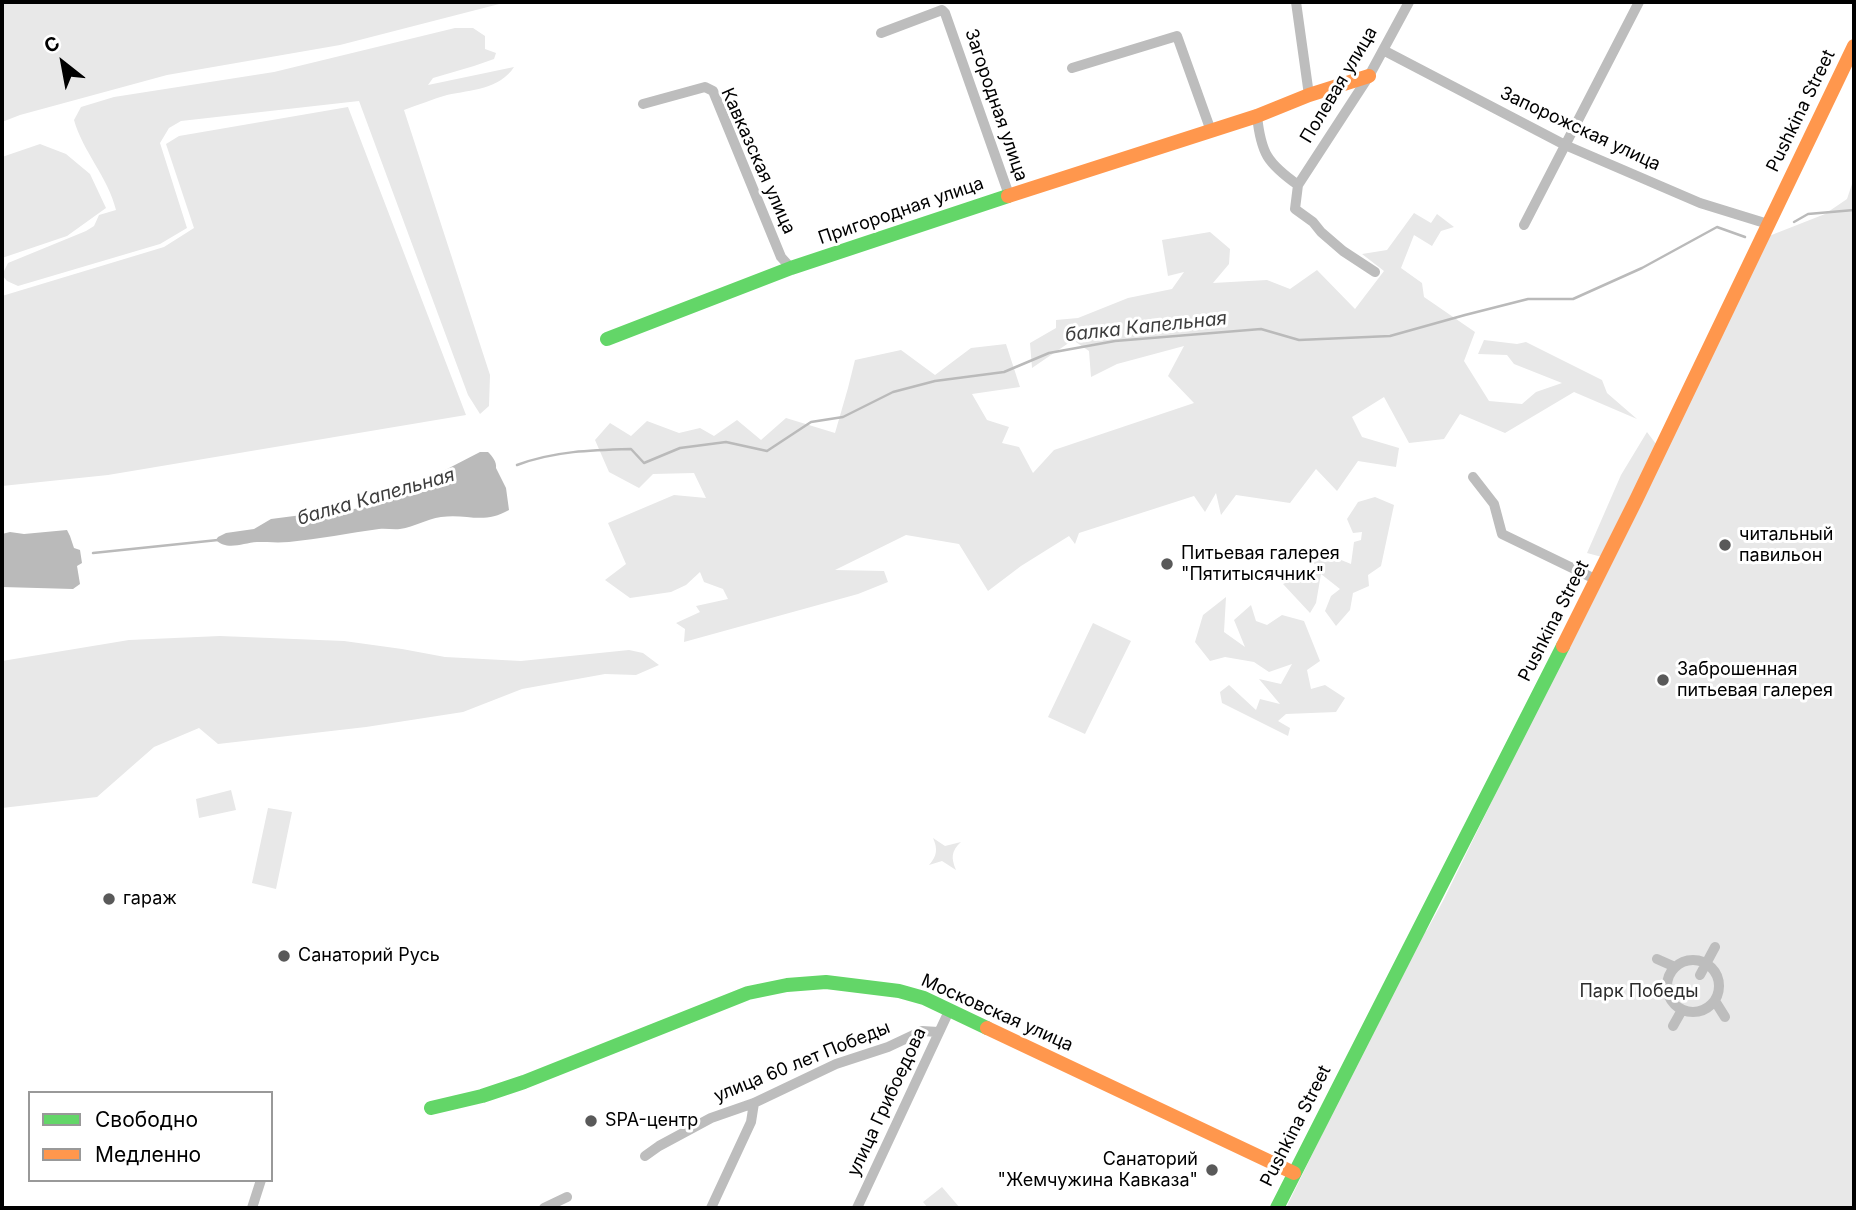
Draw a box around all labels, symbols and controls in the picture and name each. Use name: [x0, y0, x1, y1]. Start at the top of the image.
street label: Полевая улица: [1296, 23, 1382, 147]
street label: Загородная улица: [960, 26, 1032, 184]
north arrow: [28, 28, 98, 98]
text: С: [40, 31, 64, 58]
street label: Pushkina Street: [1762, 46, 1840, 176]
street label: Запорожская улица: [1496, 82, 1664, 176]
street label: Кавказская улица: [716, 85, 800, 237]
street label: Пригородная улица: [815, 173, 987, 249]
water label: балка Капельная: [1064, 307, 1228, 347]
water label: балка Капельная: [295, 464, 457, 530]
place label: читальный павильон: [1739, 524, 1833, 566]
marker: читальный павильон: [1717, 537, 1733, 553]
place label: Питьевая галерея "Пятитысячник": [1181, 543, 1340, 586]
marker: Питьевая галерея "Пятитысячник": [1159, 556, 1175, 572]
street label: Pushkina Street: [1514, 557, 1594, 685]
place label: Заброшенная питьевая галерея: [1677, 659, 1833, 702]
marker: Заброшенная питьевая галерея: [1655, 672, 1671, 688]
place label: гараж: [123, 888, 177, 910]
marker: гараж: [101, 891, 117, 907]
place label: Санаторий Русь: [298, 945, 440, 967]
marker: Санаторий Русь: [276, 948, 292, 964]
street label: Московская улица: [918, 970, 1076, 1056]
park label: Парк Победы: [1579, 981, 1699, 1003]
street label: улица 60 лет Победы: [711, 1017, 893, 1107]
street label: улица Грибоедова: [843, 1024, 931, 1180]
street label: Pushkina Street: [1256, 1062, 1336, 1190]
legend: [28, 1091, 273, 1182]
text: Свободно: [95, 1107, 198, 1132]
place label: SPA-центр: [605, 1110, 698, 1132]
marker: SPA-центр: [583, 1113, 599, 1129]
text: Медленно: [95, 1142, 201, 1167]
place label: Санаторий "Жемчужина Кавказа": [998, 1149, 1198, 1192]
marker: Санаторий "Жемчужина Кавказа": [1204, 1162, 1220, 1178]

